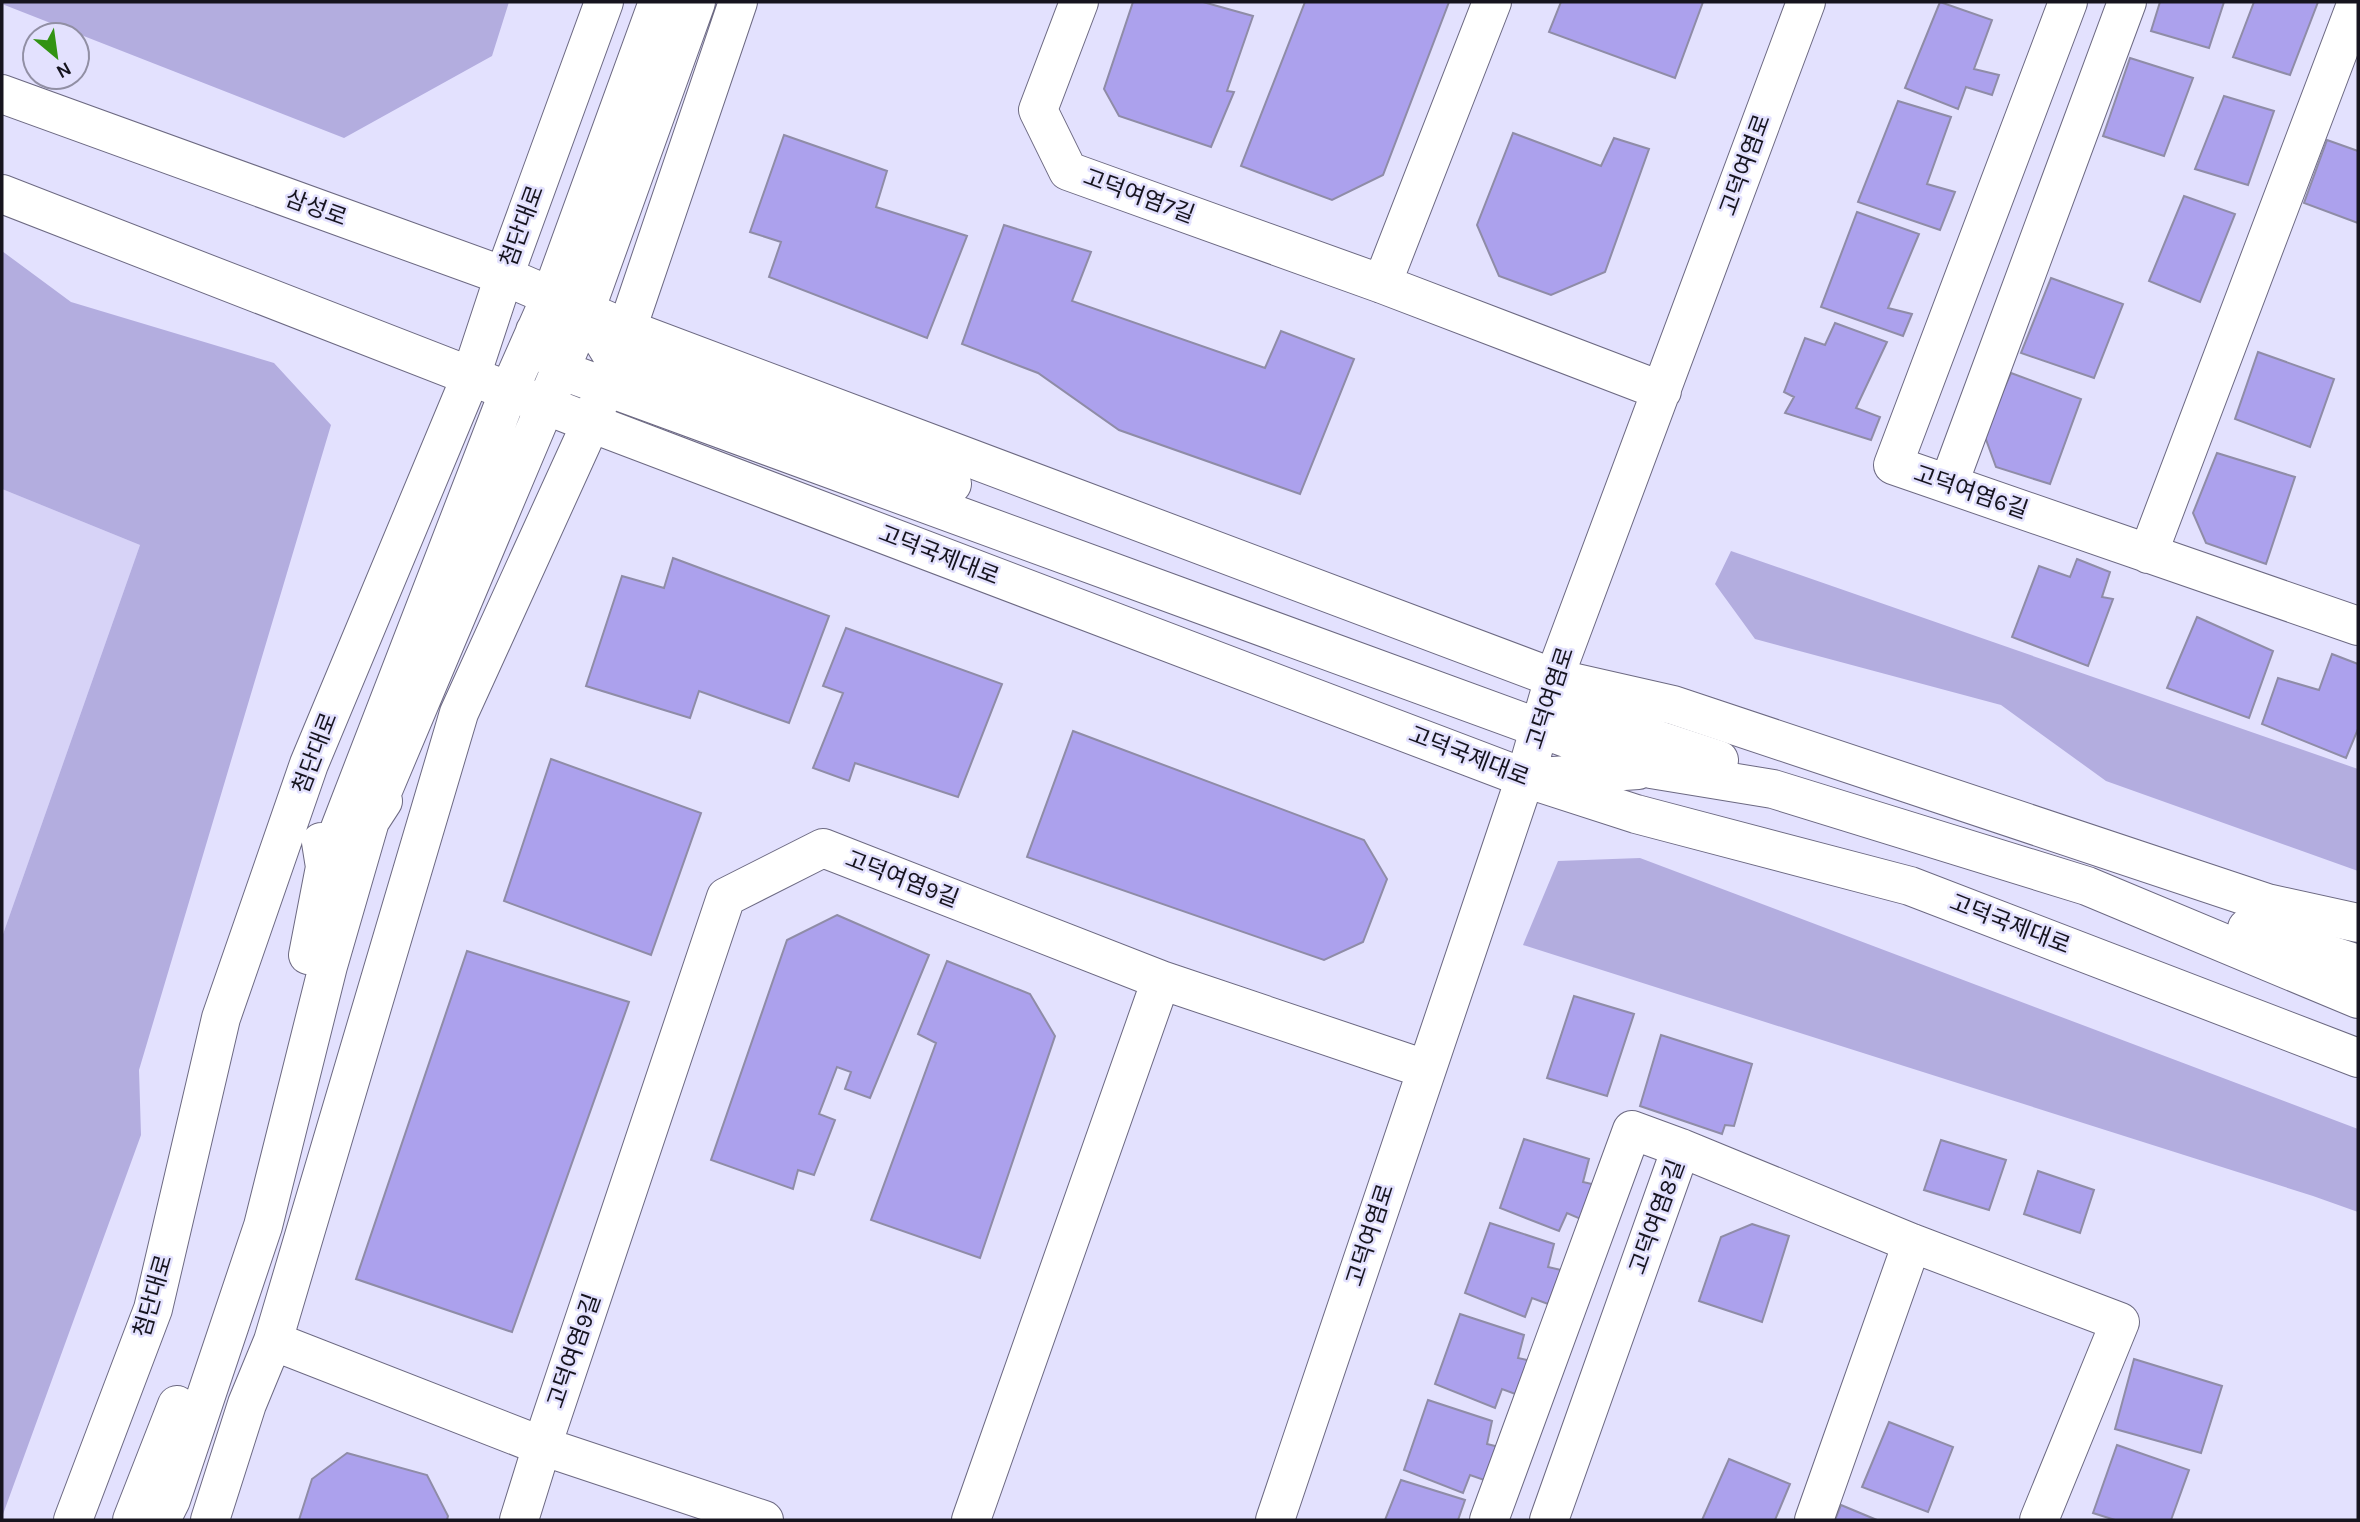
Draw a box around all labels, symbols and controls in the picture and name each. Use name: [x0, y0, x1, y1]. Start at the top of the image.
north arrow: [21, 21, 91, 91]
text: N: [52, 57, 75, 83]
street label: 고덕여염로: [1714, 111, 1776, 219]
street label: 고덕여염7길: [1080, 163, 1198, 229]
street label: 첨단대로: [495, 182, 549, 270]
street label: 삼성로: [282, 184, 350, 232]
street label: 고덕여염6길: [1910, 460, 2032, 524]
street label: 고덕국제대로: [875, 520, 1003, 590]
street label: 고덕여염로: [1521, 644, 1579, 752]
street label: 첨단대로: [287, 709, 343, 797]
street label: 고덕국제대로: [1405, 721, 1533, 791]
street label: 고덕여염9길: [842, 845, 962, 913]
street label: 고덕국제대로: [1946, 889, 2074, 959]
street label: 고덕여염8길: [1624, 1156, 1690, 1278]
street label: 고덕여염로: [1341, 1181, 1399, 1289]
street label: 첨단대로: [128, 1252, 178, 1340]
street label: 고덕여염9길: [542, 1290, 606, 1412]

